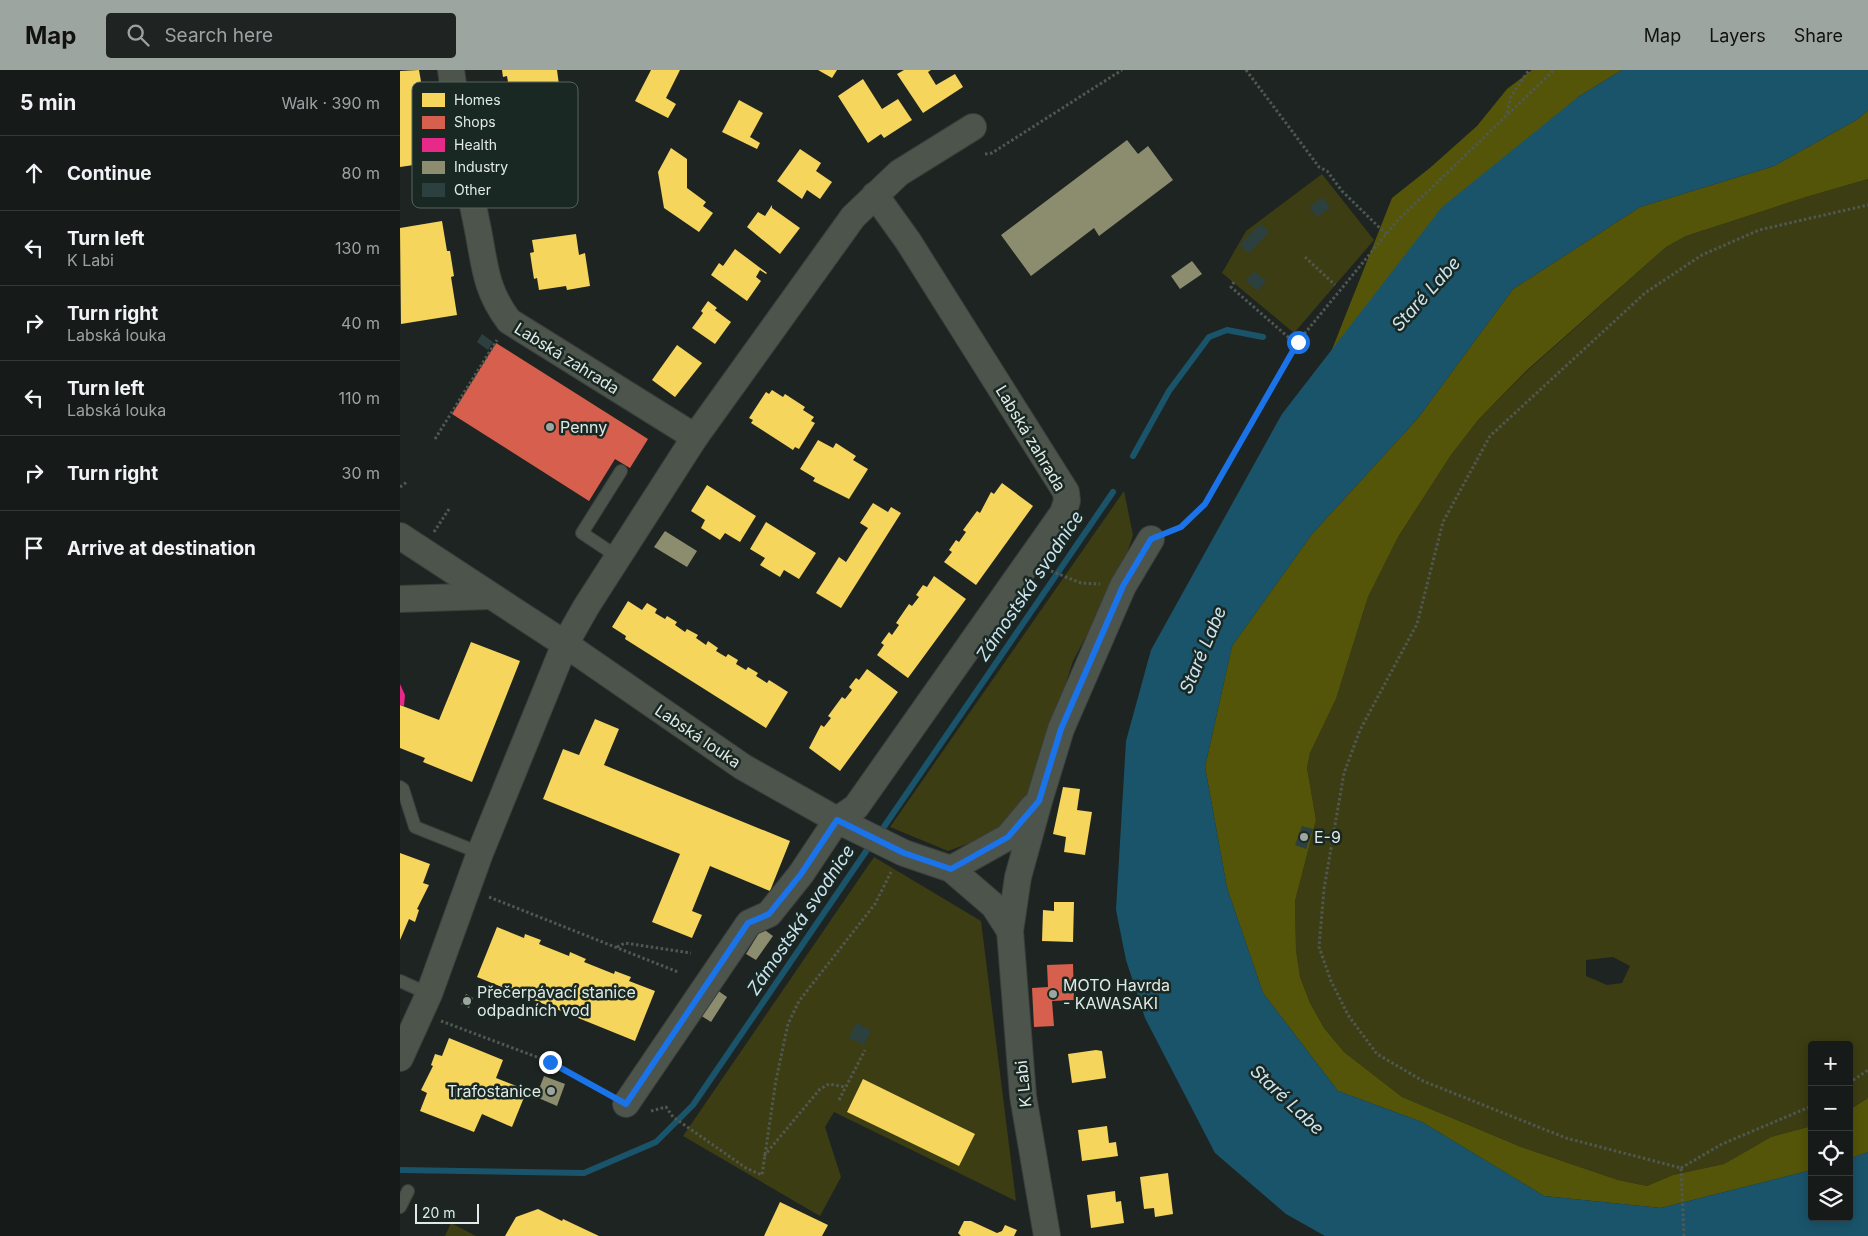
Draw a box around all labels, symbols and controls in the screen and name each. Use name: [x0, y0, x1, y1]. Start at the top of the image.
search box: [106, 13, 456, 58]
text: Map: [25, 21, 76, 50]
icon: search: [124, 21, 152, 49]
text: Search here: [164, 24, 273, 47]
text: Map: [1644, 25, 1681, 46]
text: Layers: [1709, 25, 1766, 46]
text: Share: [1794, 25, 1843, 46]
legend: [412, 82, 578, 208]
text: 5 min: [20, 90, 76, 115]
text: Homes: [454, 91, 501, 108]
text: Walk · 390 m: [281, 93, 380, 113]
text: Shops: [454, 113, 496, 130]
text: Health: [454, 136, 497, 153]
text: Industry: [454, 158, 508, 175]
icon: ahead: [20, 159, 48, 187]
text: Continue: [67, 162, 152, 185]
text: 80 m: [341, 163, 380, 183]
text: Other: [454, 181, 491, 198]
text: Turn left: [67, 227, 145, 250]
icon: left: [20, 234, 48, 262]
text: 130 m: [335, 238, 380, 258]
text: K Labi: [67, 250, 114, 270]
water label: Staré Labe: [1387, 252, 1464, 335]
text: Turn right: [67, 302, 158, 325]
icon: right: [20, 309, 48, 337]
text: 40 m: [341, 313, 380, 333]
street label: Labská zahrada: [511, 318, 623, 398]
text: Labská louka: [67, 325, 166, 345]
route start: [1287, 331, 1310, 354]
text: Turn left: [67, 377, 145, 400]
street label: Labská zahrada: [992, 382, 1070, 494]
icon: left: [20, 384, 48, 412]
text: 110 m: [338, 388, 380, 408]
text: Labská louka: [67, 400, 166, 420]
place label: Penny: [560, 417, 607, 437]
marker: Penny: [544, 421, 556, 433]
icon: right: [20, 459, 48, 487]
text: Turn right: [67, 462, 158, 485]
text: 30 m: [342, 463, 380, 483]
water label: Zámostská svodnice: [972, 507, 1088, 665]
icon: arrive: [20, 534, 48, 562]
text: Arrive at destination: [67, 537, 256, 560]
water label: Staré Labe: [1175, 603, 1230, 697]
street label: Labská louka: [651, 700, 745, 772]
place label: E-9: [1314, 827, 1341, 847]
marker: E-9: [1298, 831, 1310, 843]
water label: Zámostská svodnice: [743, 841, 859, 999]
place label: MOTO Havrda - KAWASAKI: [1063, 975, 1170, 1013]
place label: Přečerpávací stanice odpadních vod: [477, 982, 636, 1020]
marker: MOTO Havrda - KAWASAKI: [1047, 988, 1059, 1000]
marker: Přečerpávací stanice odpadních vod: [461, 995, 473, 1007]
map controls: [1808, 1041, 1853, 1221]
button: +: [1808, 1041, 1853, 1086]
route end: [539, 1051, 562, 1074]
street label: K Labi: [1011, 1060, 1035, 1108]
water label: Staré Labe: [1246, 1060, 1328, 1139]
place label: Trafostanice: [447, 1081, 541, 1101]
marker: Trafostanice: [545, 1085, 557, 1097]
button: −: [1808, 1086, 1853, 1131]
button: locate: [1808, 1131, 1853, 1176]
button: layers: [1808, 1176, 1853, 1221]
scale bar: [415, 1201, 479, 1224]
text: 20 m: [422, 1204, 456, 1221]

